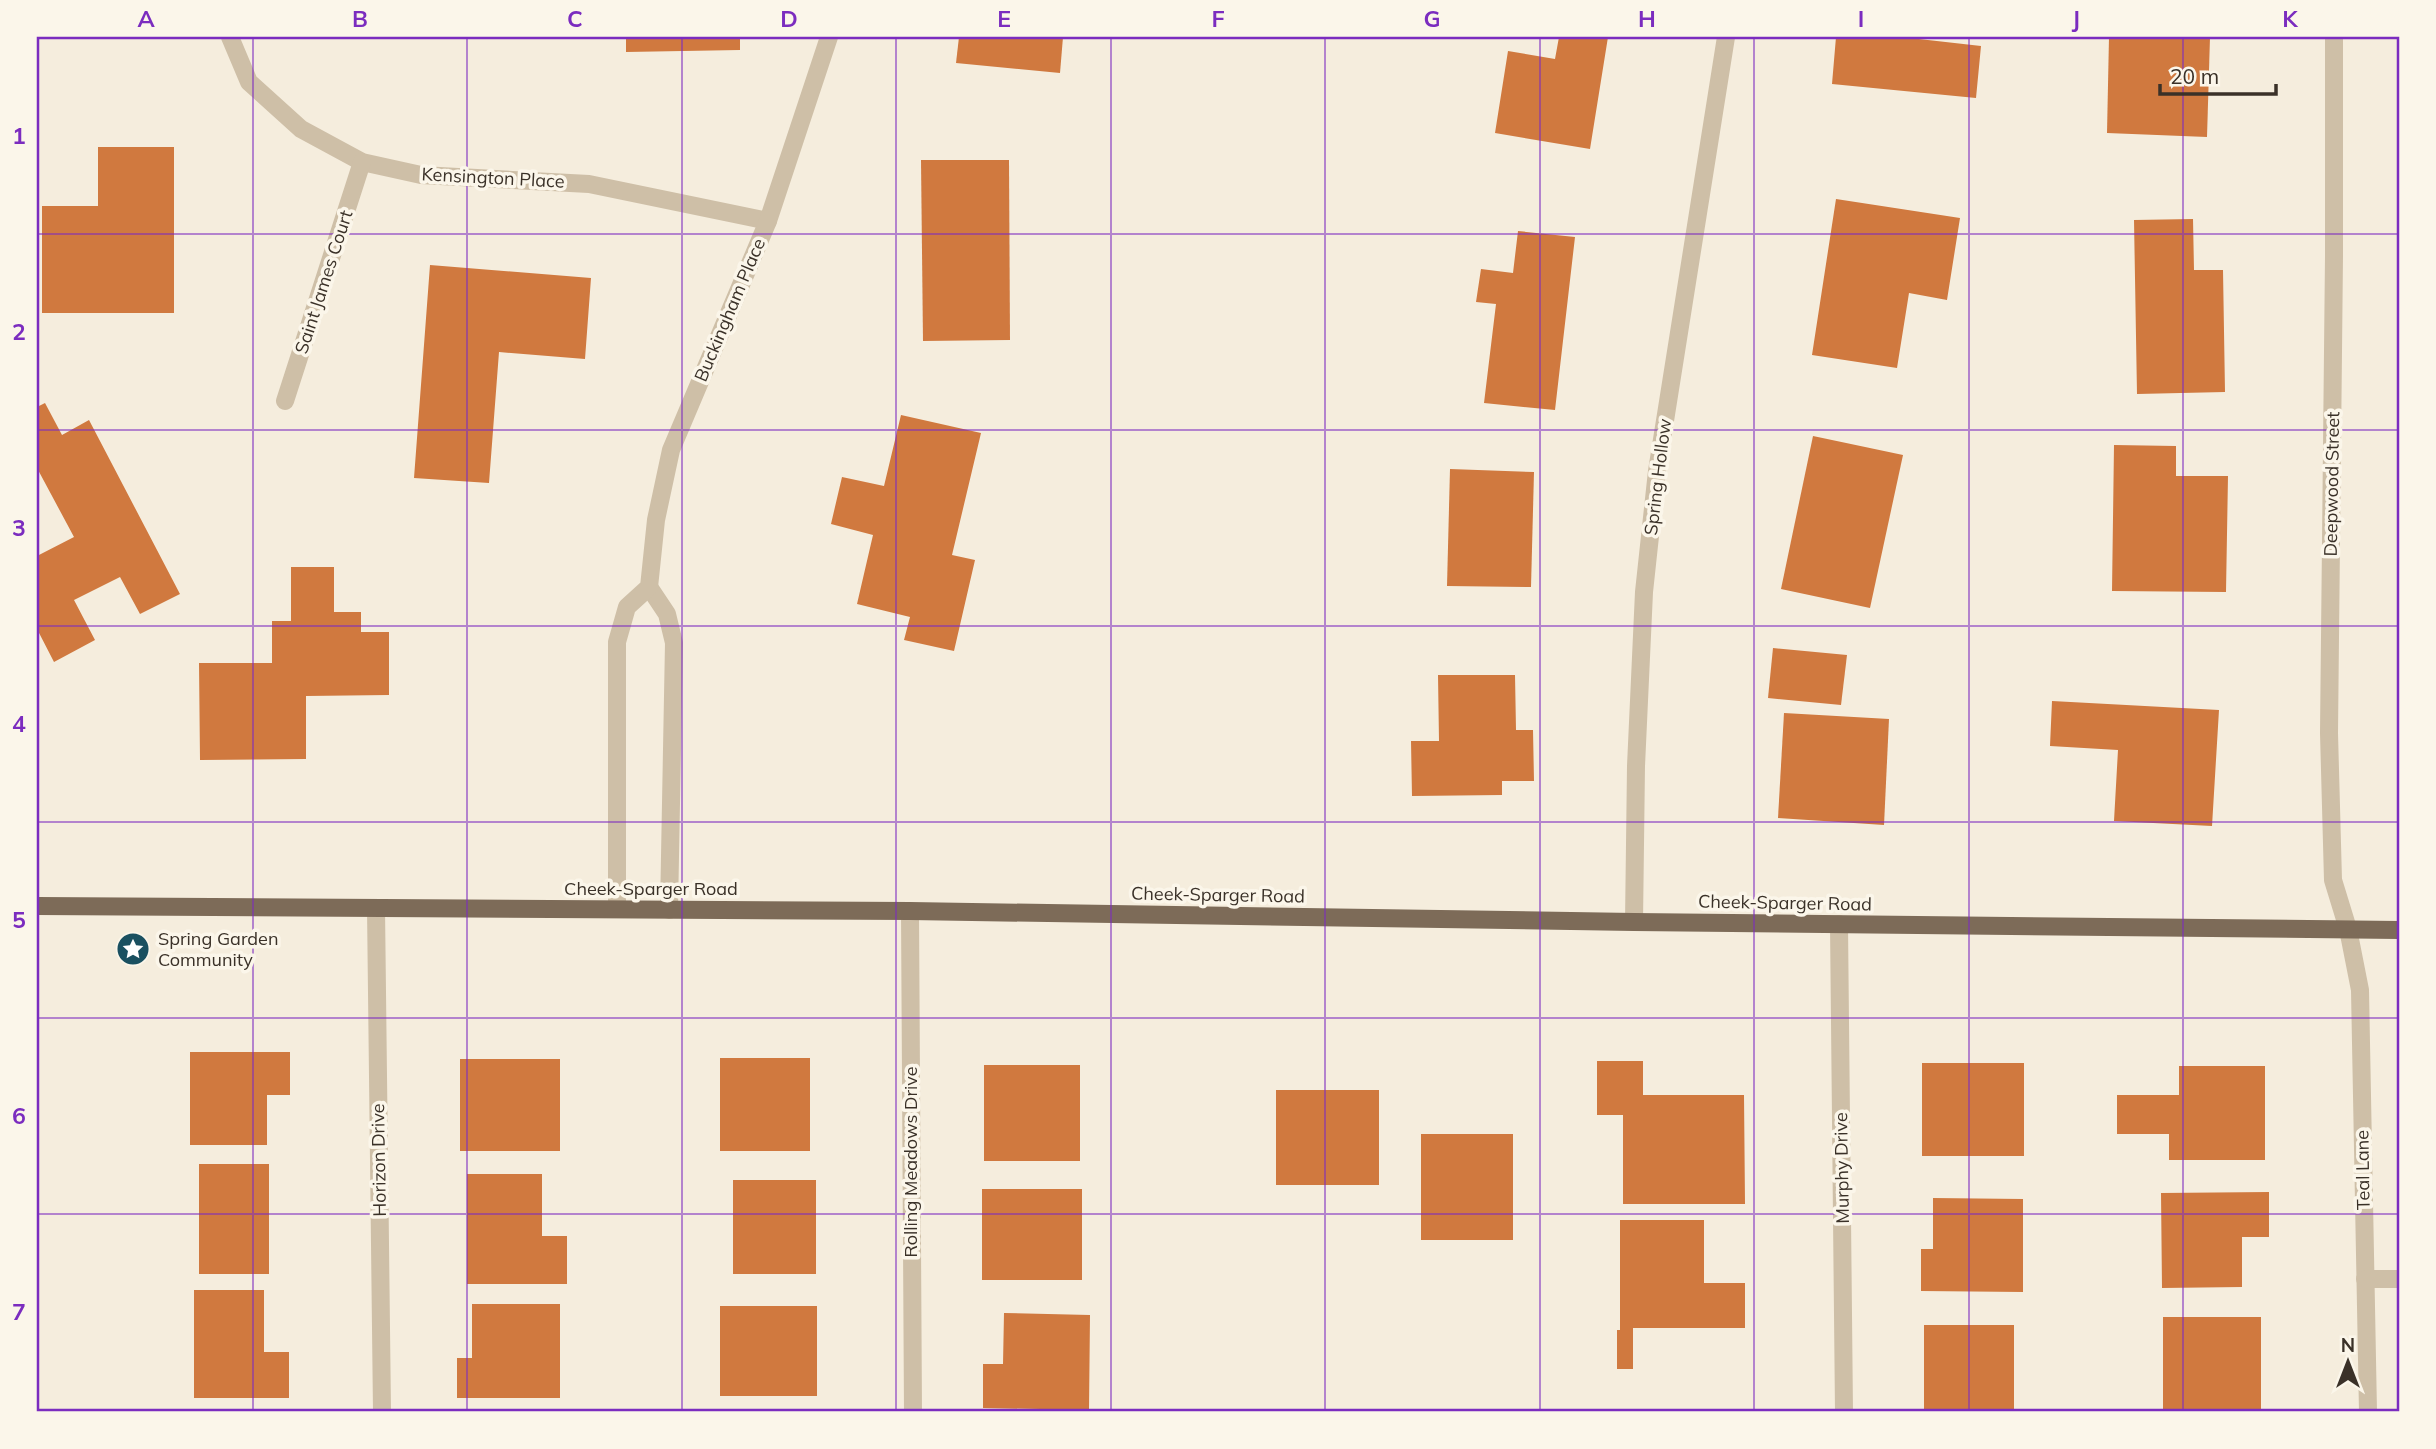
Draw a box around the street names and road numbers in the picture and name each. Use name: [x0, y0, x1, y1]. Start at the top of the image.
street label: Kensington Place: [421, 162, 565, 193]
street label: Saint James Court: [289, 207, 358, 356]
street label: Buckingham Place: [689, 235, 770, 385]
street label: Deepwood Street: [2319, 411, 2344, 557]
street label: Spring Hollow: [1639, 417, 1676, 537]
street label: Cheek-Sparger Road: [564, 877, 738, 900]
street label: Cheek-Sparger Road: [1131, 881, 1305, 908]
street label: Cheek-Sparger Road: [1698, 889, 1872, 916]
street label: Rolling Meadows Drive: [899, 1066, 922, 1258]
street label: Horizon Drive: [366, 1103, 391, 1217]
street label: Murphy Drive: [1829, 1112, 1854, 1224]
street label: Teal Lane: [2350, 1130, 2375, 1210]

